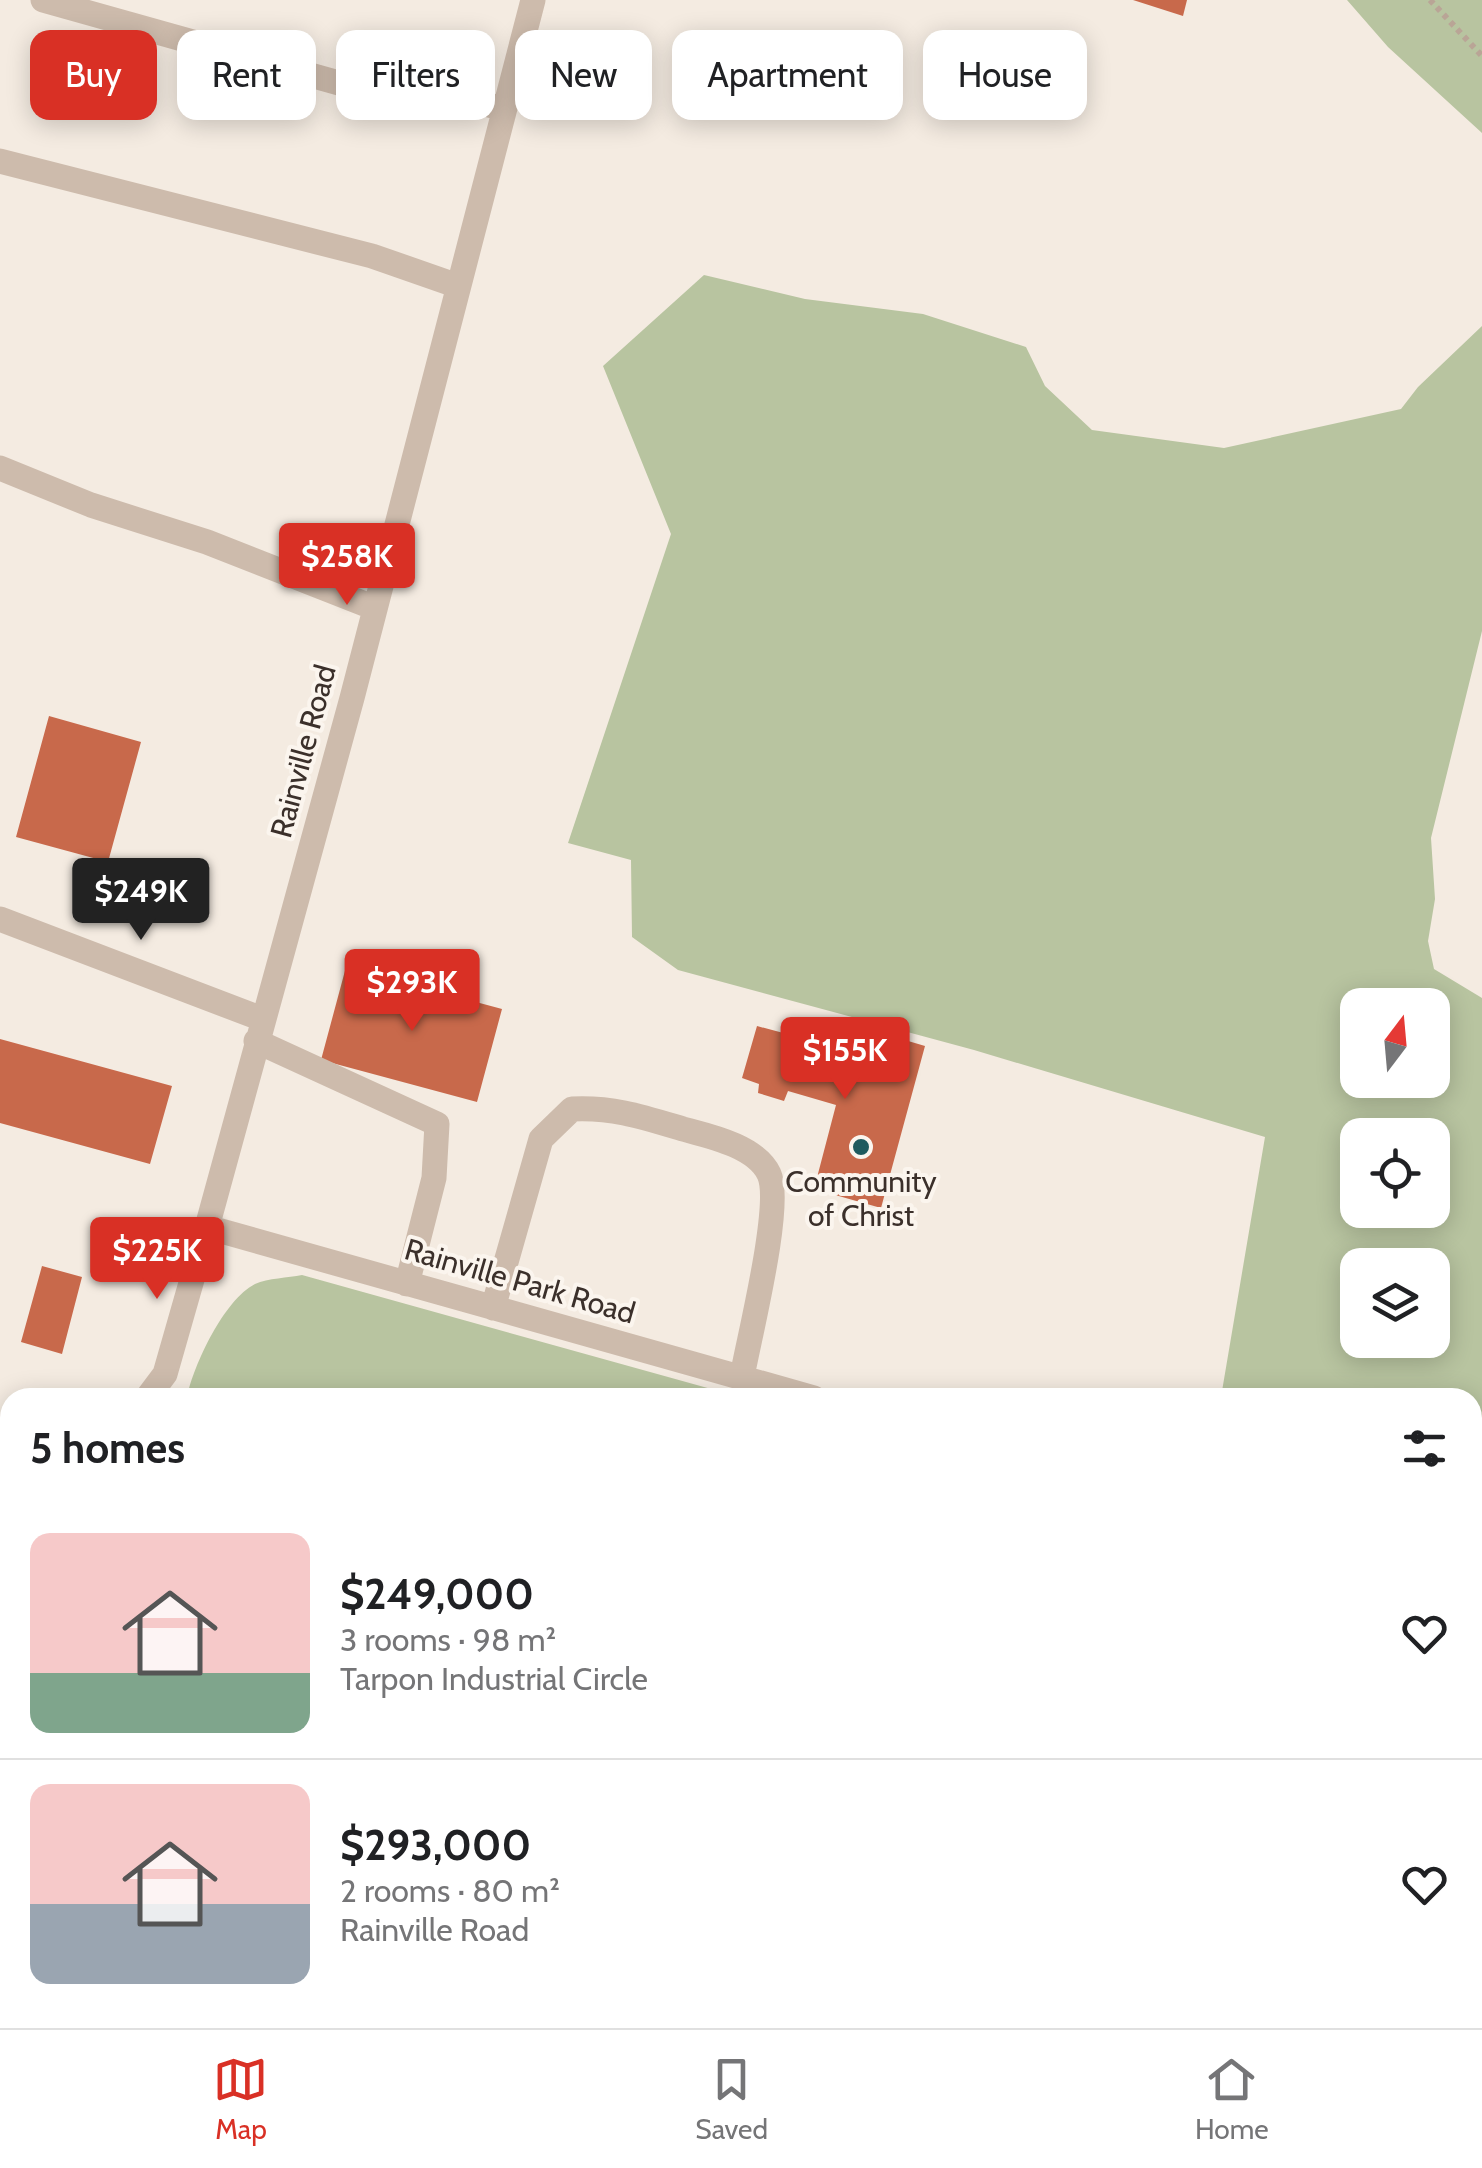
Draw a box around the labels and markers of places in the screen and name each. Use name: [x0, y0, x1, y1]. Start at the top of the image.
pin: $258K: [277, 523, 417, 608]
pin: $249K: [71, 858, 211, 943]
pin: $293K: [342, 949, 482, 1034]
pin: $155K: [775, 1017, 915, 1102]
marker: Community of Christ: [850, 1136, 872, 1158]
place label: Community of Christ: [785, 1163, 937, 1234]
pin: $225K: [87, 1217, 227, 1302]

